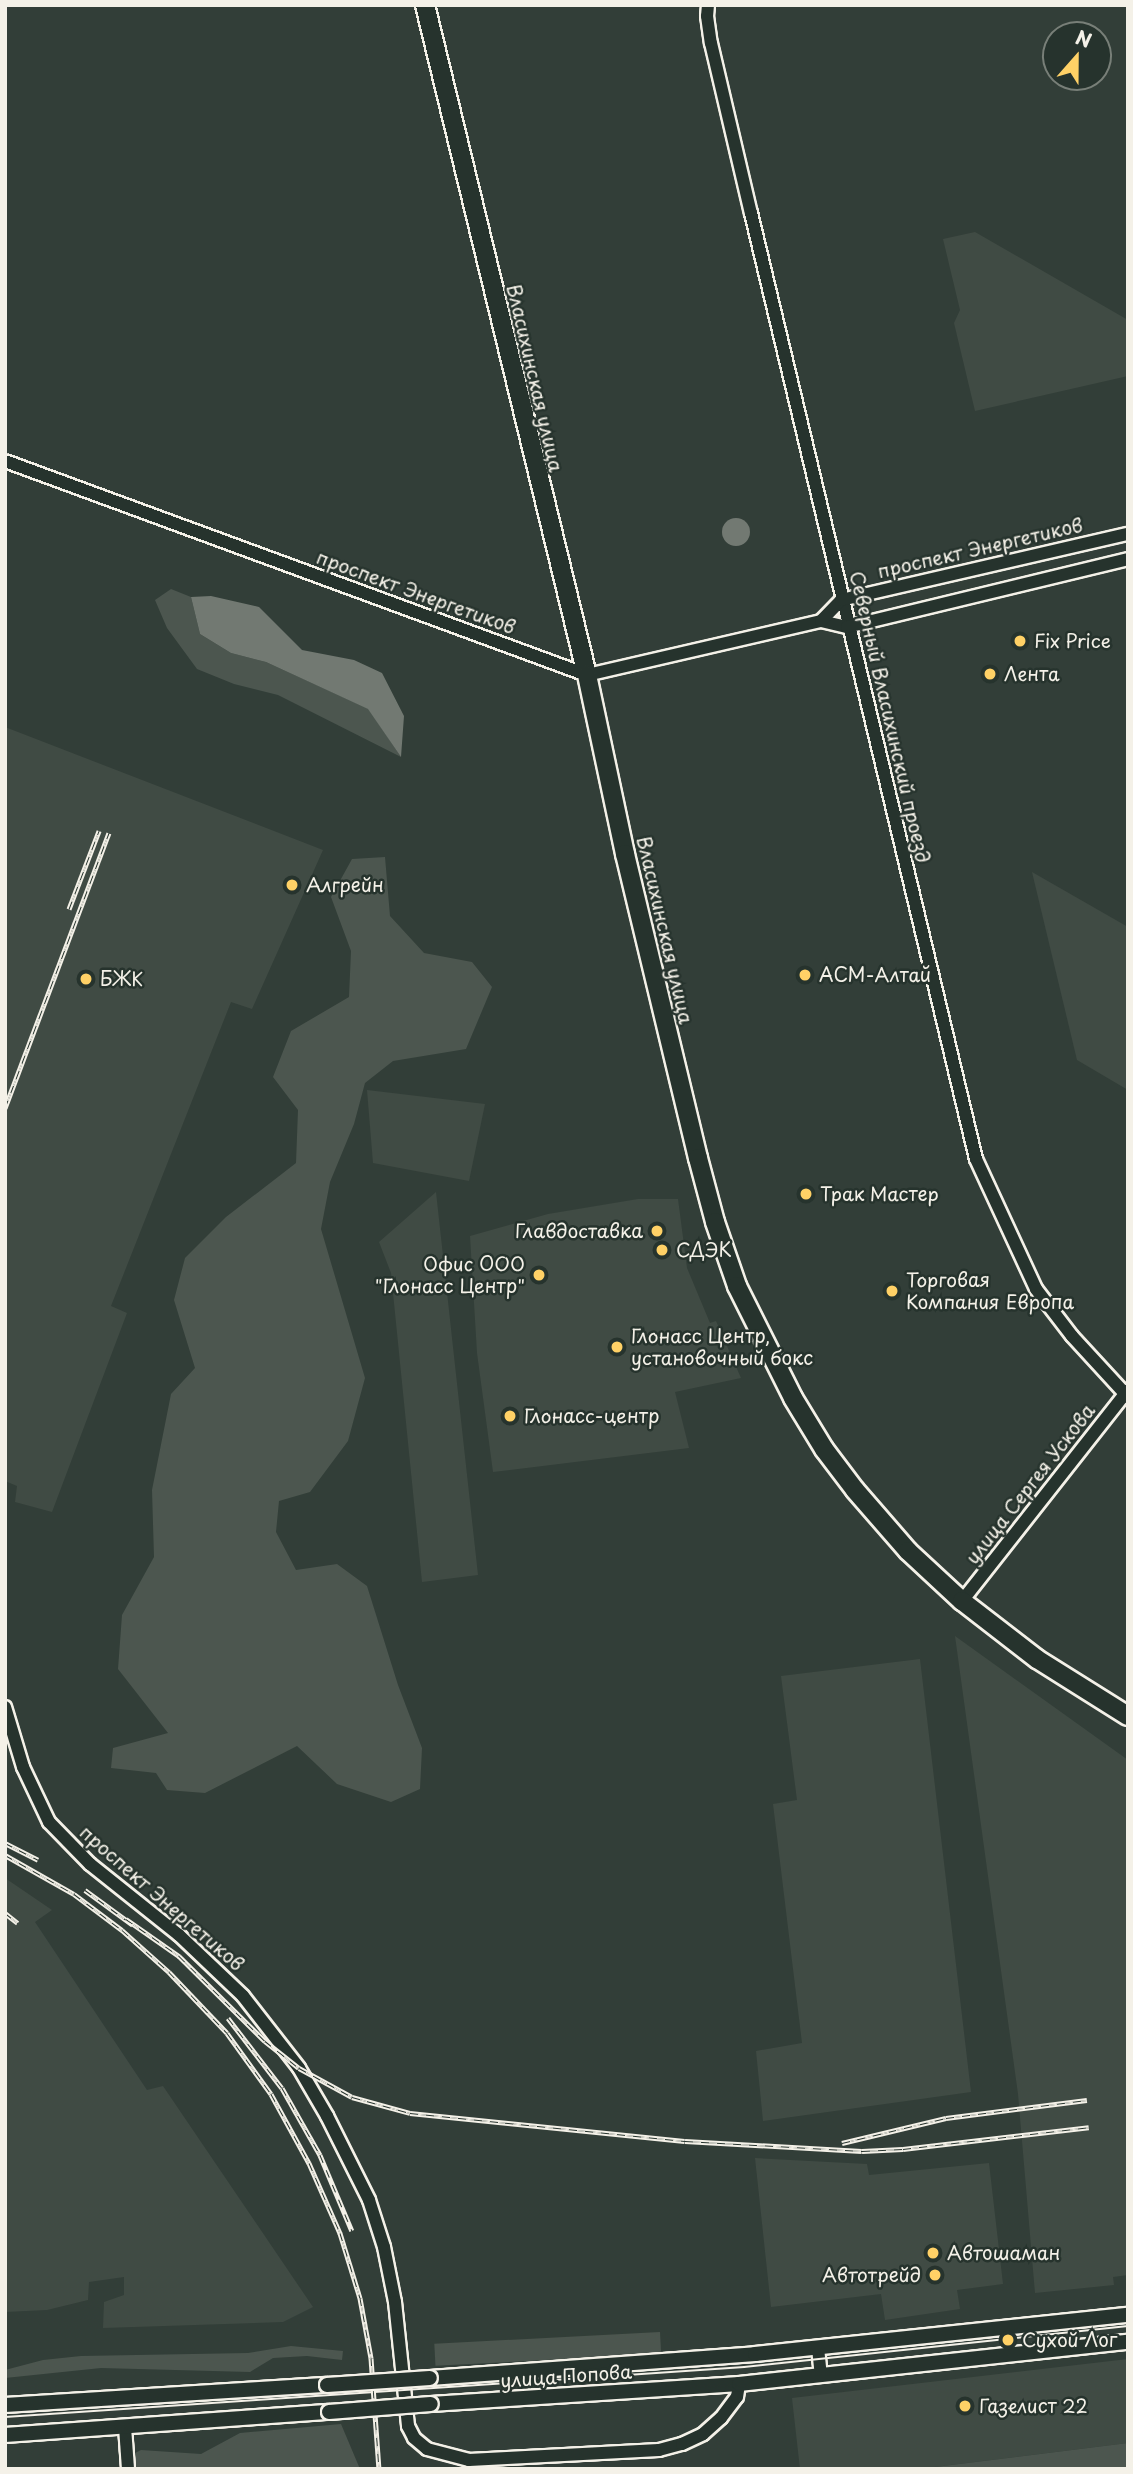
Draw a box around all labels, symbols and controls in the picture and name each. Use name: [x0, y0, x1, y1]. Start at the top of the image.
north arrow: [1042, 21, 1112, 91]
text: N: [1072, 22, 1096, 54]
street label: Власихинская улица: [502, 281, 568, 475]
street label: проспект Энергетиков: [875, 513, 1085, 583]
street label: проспект Энергетиков: [314, 545, 518, 639]
street label: Северный Власихинский проезд: [845, 569, 935, 865]
place label: Fix Price: [1034, 630, 1111, 652]
marker: Fix Price: [1012, 633, 1028, 649]
place label: Лента: [1004, 663, 1060, 685]
marker: Лента: [982, 666, 998, 682]
street label: Власихинская улица: [632, 833, 698, 1027]
place label: Алгрейн: [306, 874, 384, 896]
marker: Алгрейн: [284, 877, 300, 893]
place label: АСМ-Алтай: [819, 964, 931, 986]
marker: АСМ-Алтай: [797, 967, 813, 983]
place label: БЖК: [100, 968, 143, 990]
marker: БЖК: [78, 971, 94, 987]
place label: Трак Мастер: [820, 1183, 940, 1205]
marker: Трак Мастер: [798, 1186, 814, 1202]
place label: Главдоставка: [515, 1220, 643, 1242]
marker: Главдоставка: [649, 1223, 665, 1239]
place label: СДЭК: [676, 1239, 732, 1261]
marker: СДЭК: [654, 1242, 670, 1258]
place label: Офис ООО "Глонасс Центр": [375, 1253, 525, 1297]
marker: Офис ООО "Глонасс Центр": [531, 1267, 547, 1283]
place label: Торговая Компания Европа: [906, 1269, 1075, 1313]
marker: Торговая Компания Европа: [884, 1283, 900, 1299]
place label: Глонасс Центр, установочный бокс: [631, 1325, 813, 1369]
marker: Глонасс Центр, установочный бокс: [609, 1339, 625, 1355]
street label: улица Сергея Ускова: [960, 1399, 1100, 1569]
place label: Глонасс-центр: [524, 1405, 659, 1427]
marker: Глонасс-центр: [502, 1408, 518, 1424]
street label: проспект Энергетиков: [75, 1821, 249, 1975]
place label: Автошаман: [947, 2242, 1060, 2264]
marker: Автошаман: [925, 2245, 941, 2261]
place label: Автотрейд: [822, 2264, 921, 2286]
marker: Автотрейд: [927, 2267, 943, 2283]
place label: Сухой Лог: [1022, 2329, 1117, 2351]
marker: Сухой Лог: [1000, 2332, 1016, 2348]
street label: улица Попова: [499, 2360, 633, 2392]
place label: Газелист 22: [979, 2395, 1089, 2417]
marker: Газелист 22: [957, 2398, 973, 2414]

